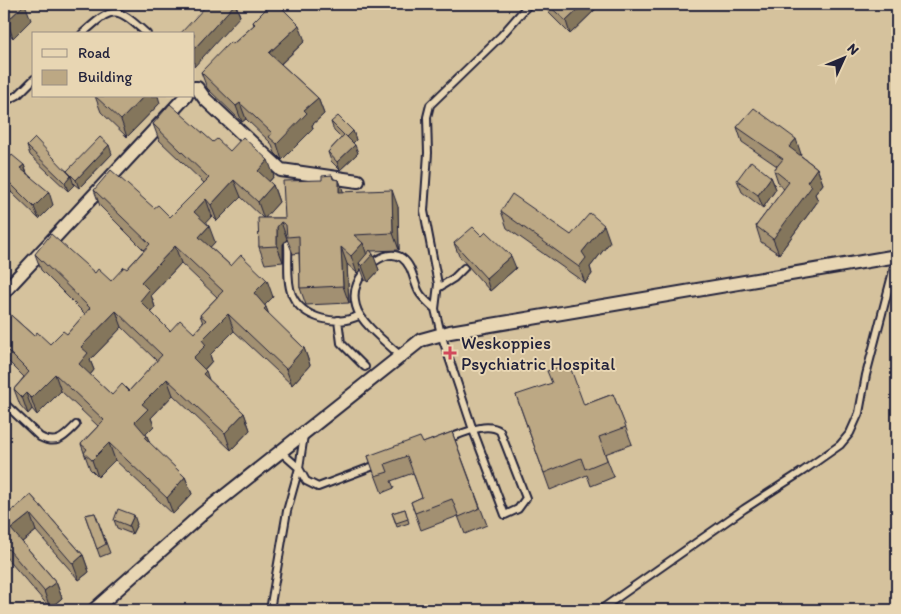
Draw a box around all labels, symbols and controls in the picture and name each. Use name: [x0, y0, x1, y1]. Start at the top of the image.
legend: [32, 32, 195, 98]
north arrow: [818, 32, 868, 82]
text: N: [844, 40, 862, 59]
text: Road: [78, 44, 111, 62]
text: Building: [78, 68, 132, 86]
place label: Weskoppies Psychiatric Hospital: [461, 332, 615, 375]
marker: Weskoppies Psychiatric Hospital: [443, 346, 457, 360]

